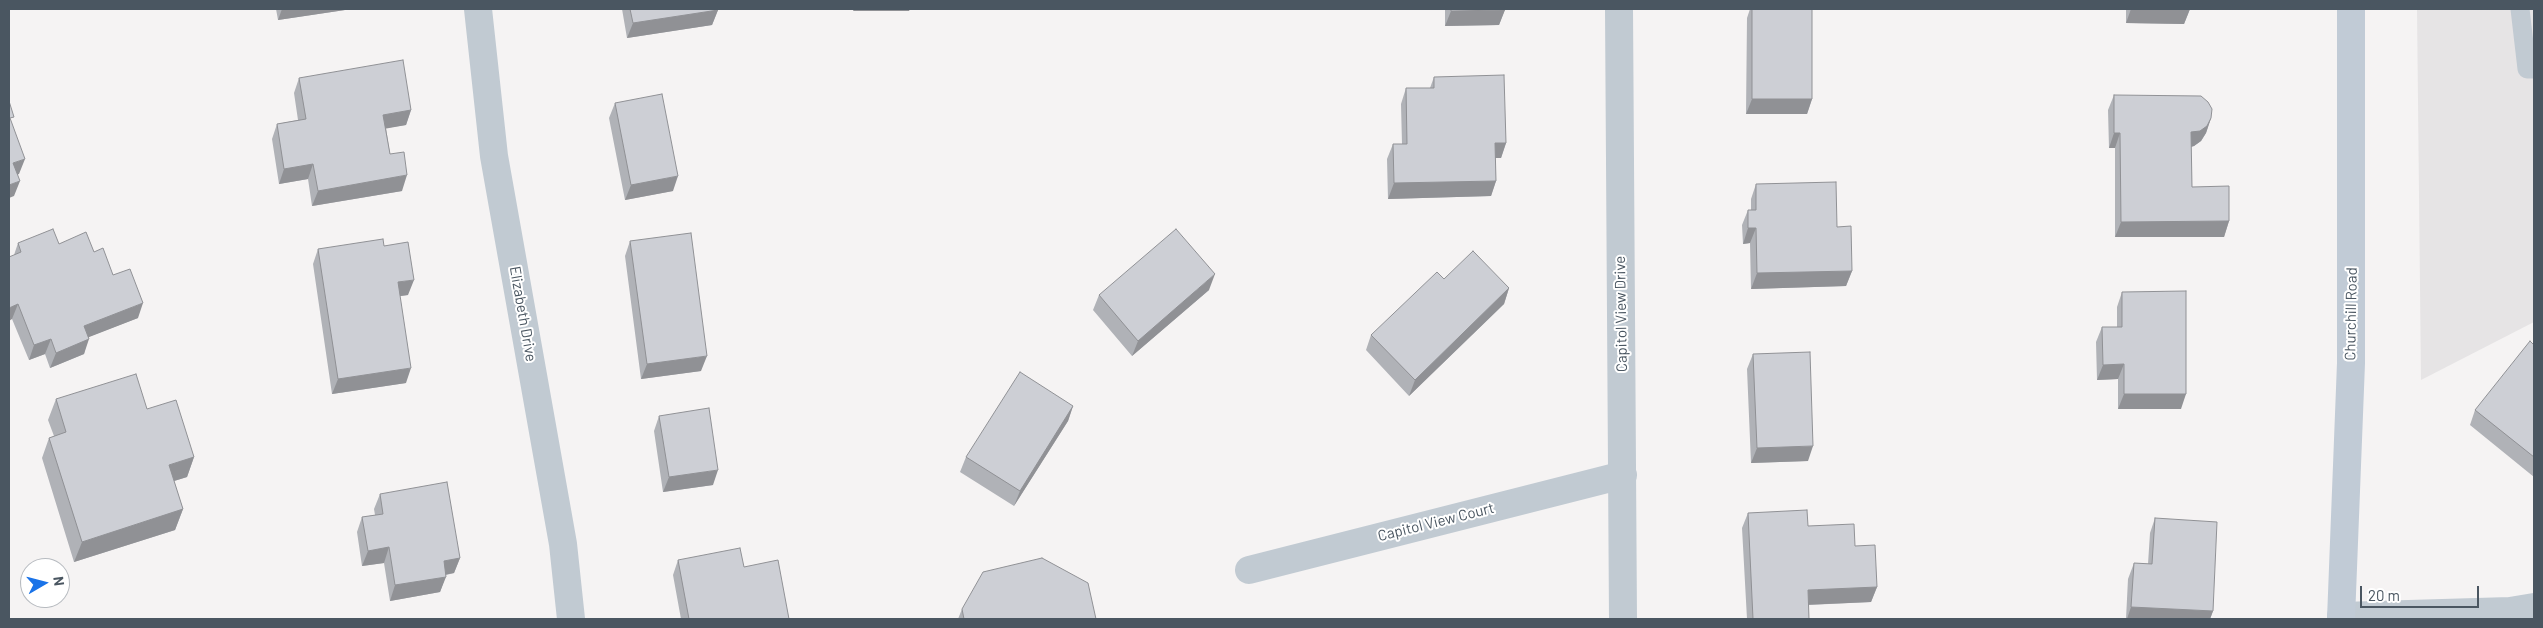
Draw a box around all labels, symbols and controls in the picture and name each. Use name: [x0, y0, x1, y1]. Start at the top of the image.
street label: Capitol View Drive: [1611, 256, 1631, 372]
street label: Elizabeth Drive: [506, 265, 540, 363]
street label: Churchill Road: [2341, 267, 2361, 361]
street label: Capitol View Court: [1376, 499, 1496, 545]
north arrow: [20, 558, 70, 608]
text: N: [50, 575, 68, 587]
scale bar: [2363, 576, 2482, 608]
text: 20 m: [2368, 586, 2400, 604]

